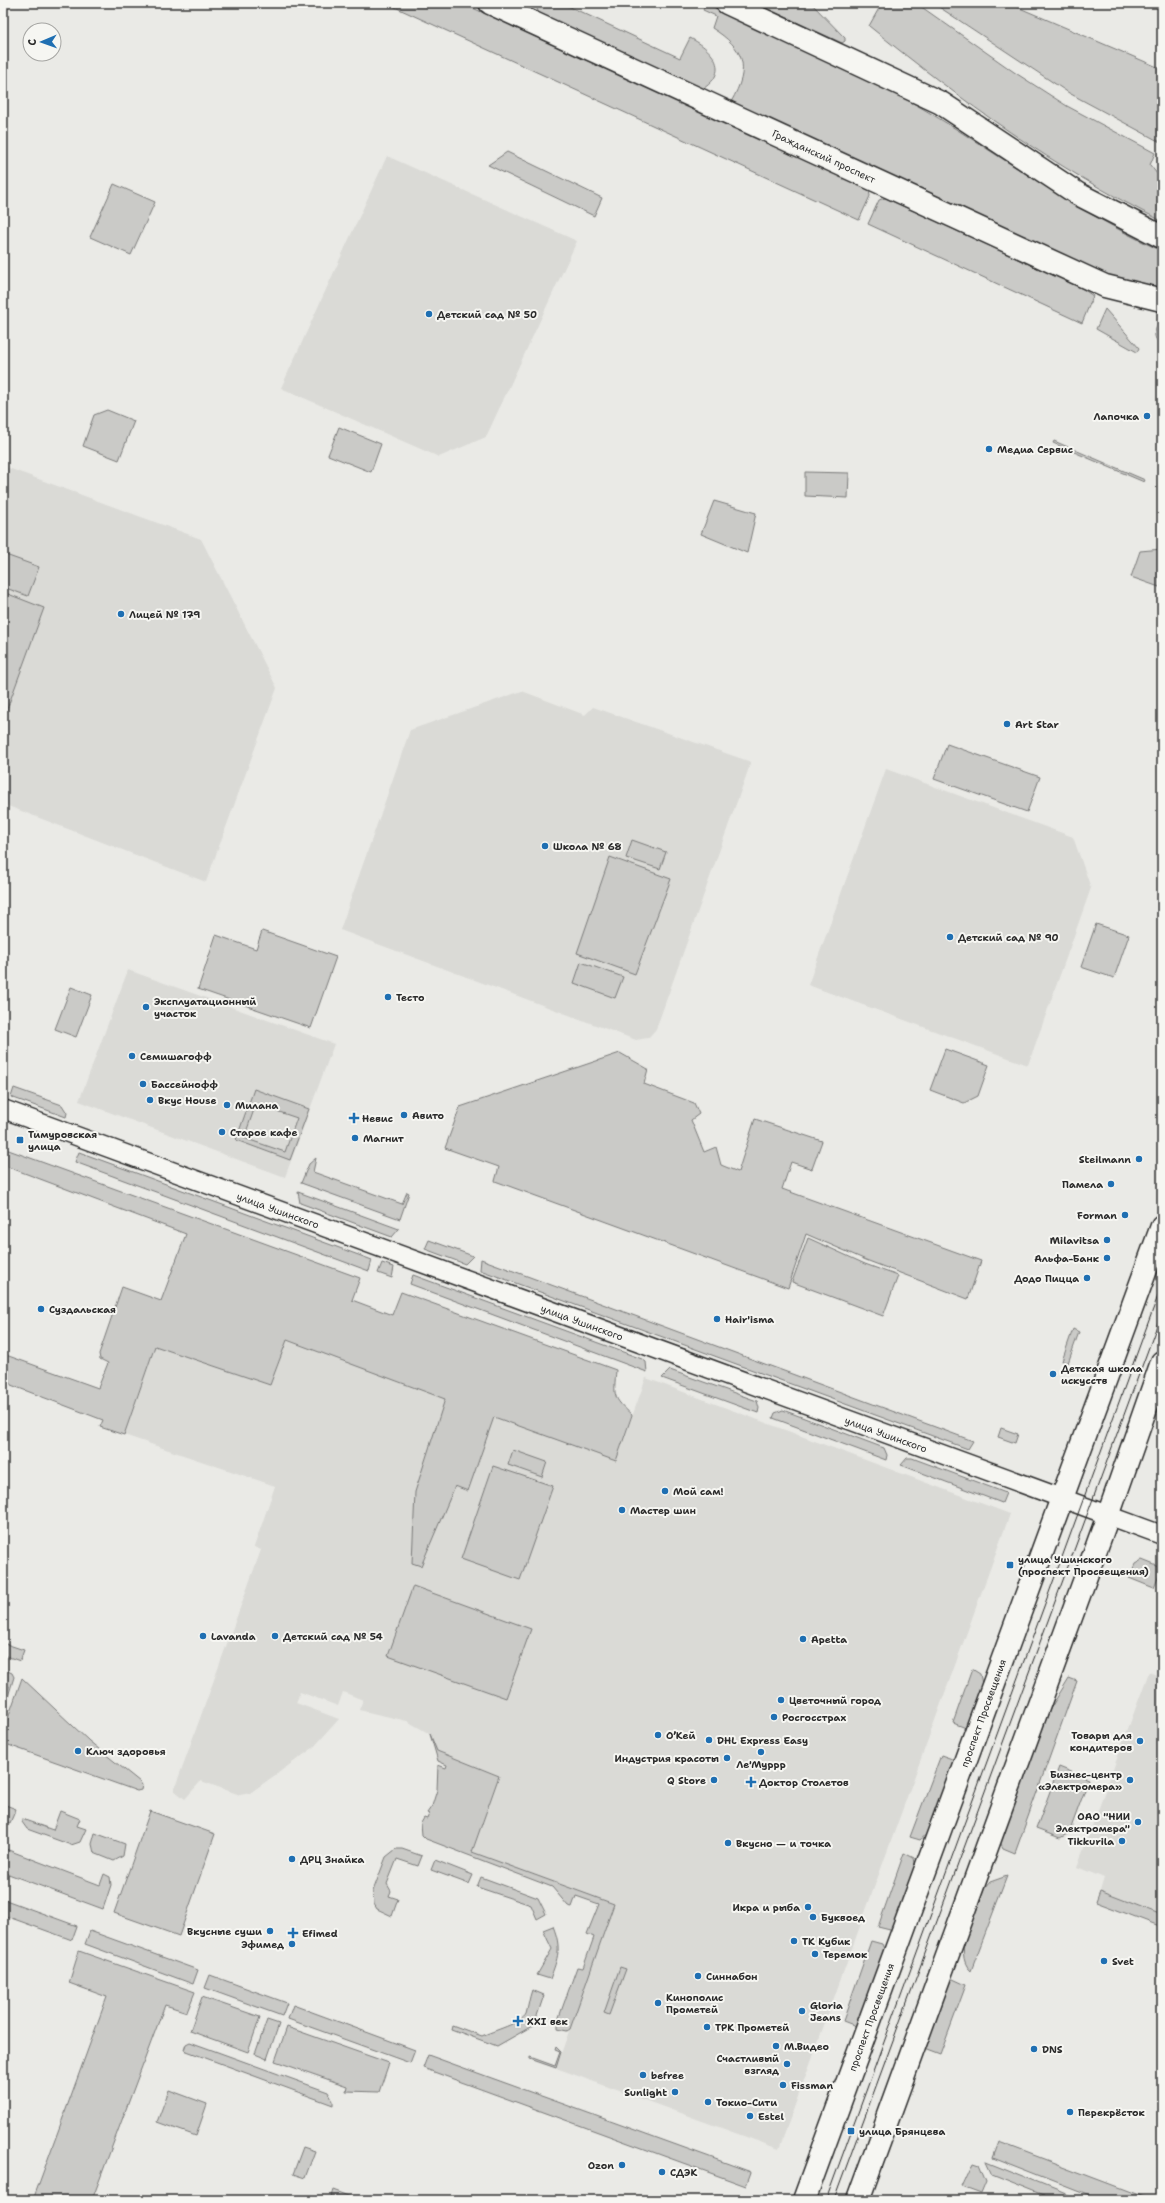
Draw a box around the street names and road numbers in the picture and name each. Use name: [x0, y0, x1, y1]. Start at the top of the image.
street label: Гражданский проспект: [770, 127, 878, 187]
street label: улица Ушинского: [235, 1190, 321, 1231]
street label: улица Ушинского: [539, 1302, 625, 1343]
street label: улица Ушинского: [843, 1414, 929, 1455]
street label: проспект Просвещения: [958, 1657, 1009, 1769]
street label: проспект Просвещения: [846, 1961, 897, 2073]

